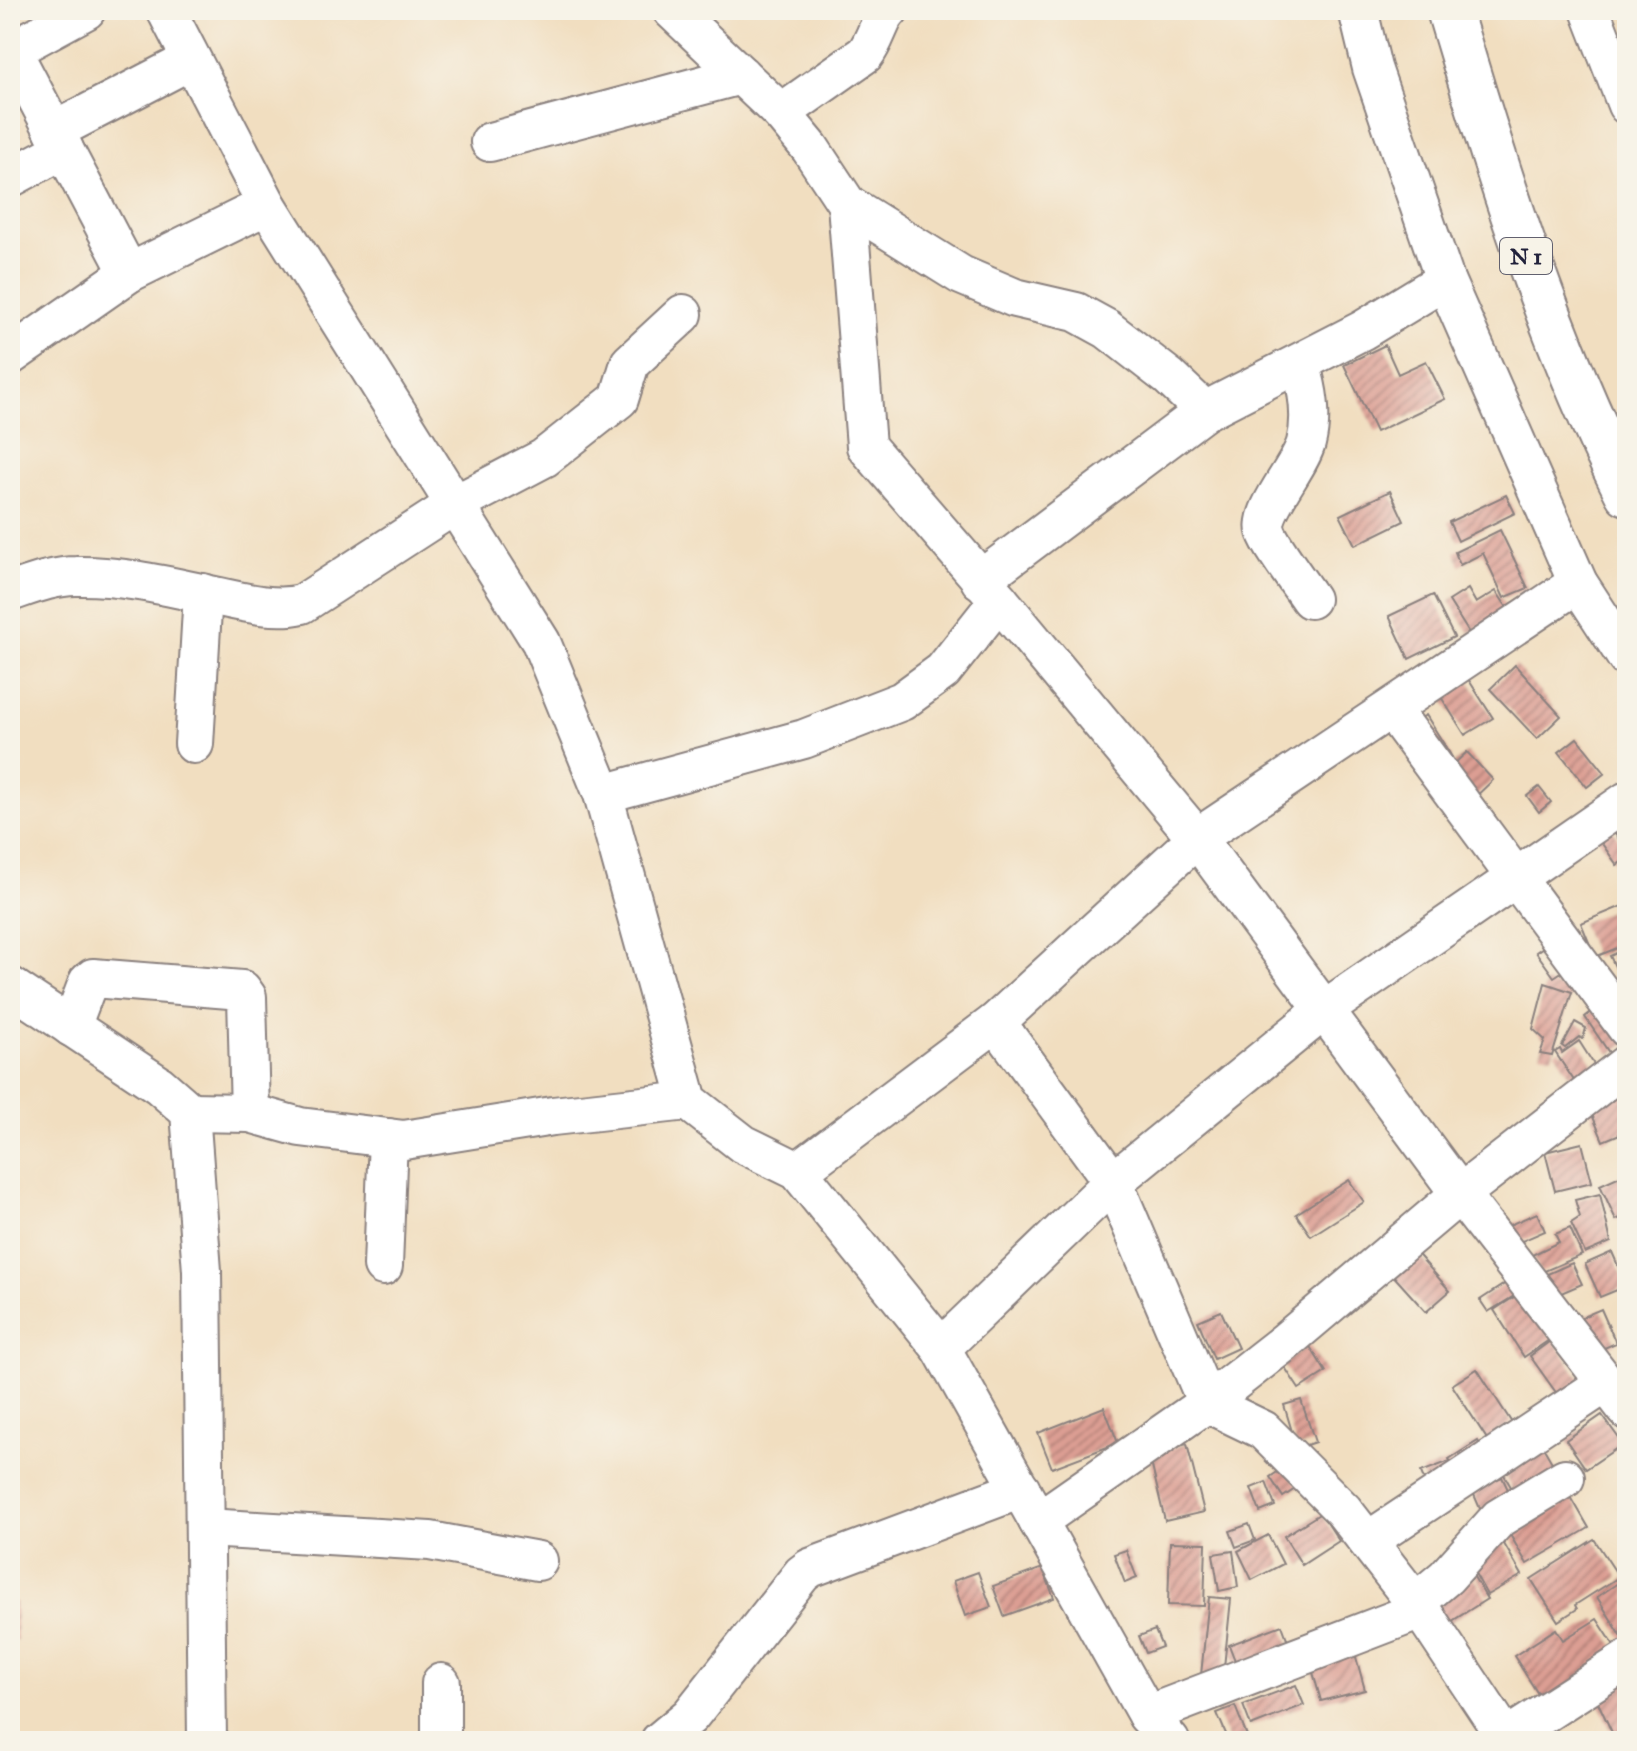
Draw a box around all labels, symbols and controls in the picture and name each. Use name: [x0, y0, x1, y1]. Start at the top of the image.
road number: N 1: [1500, 238, 1552, 274]

